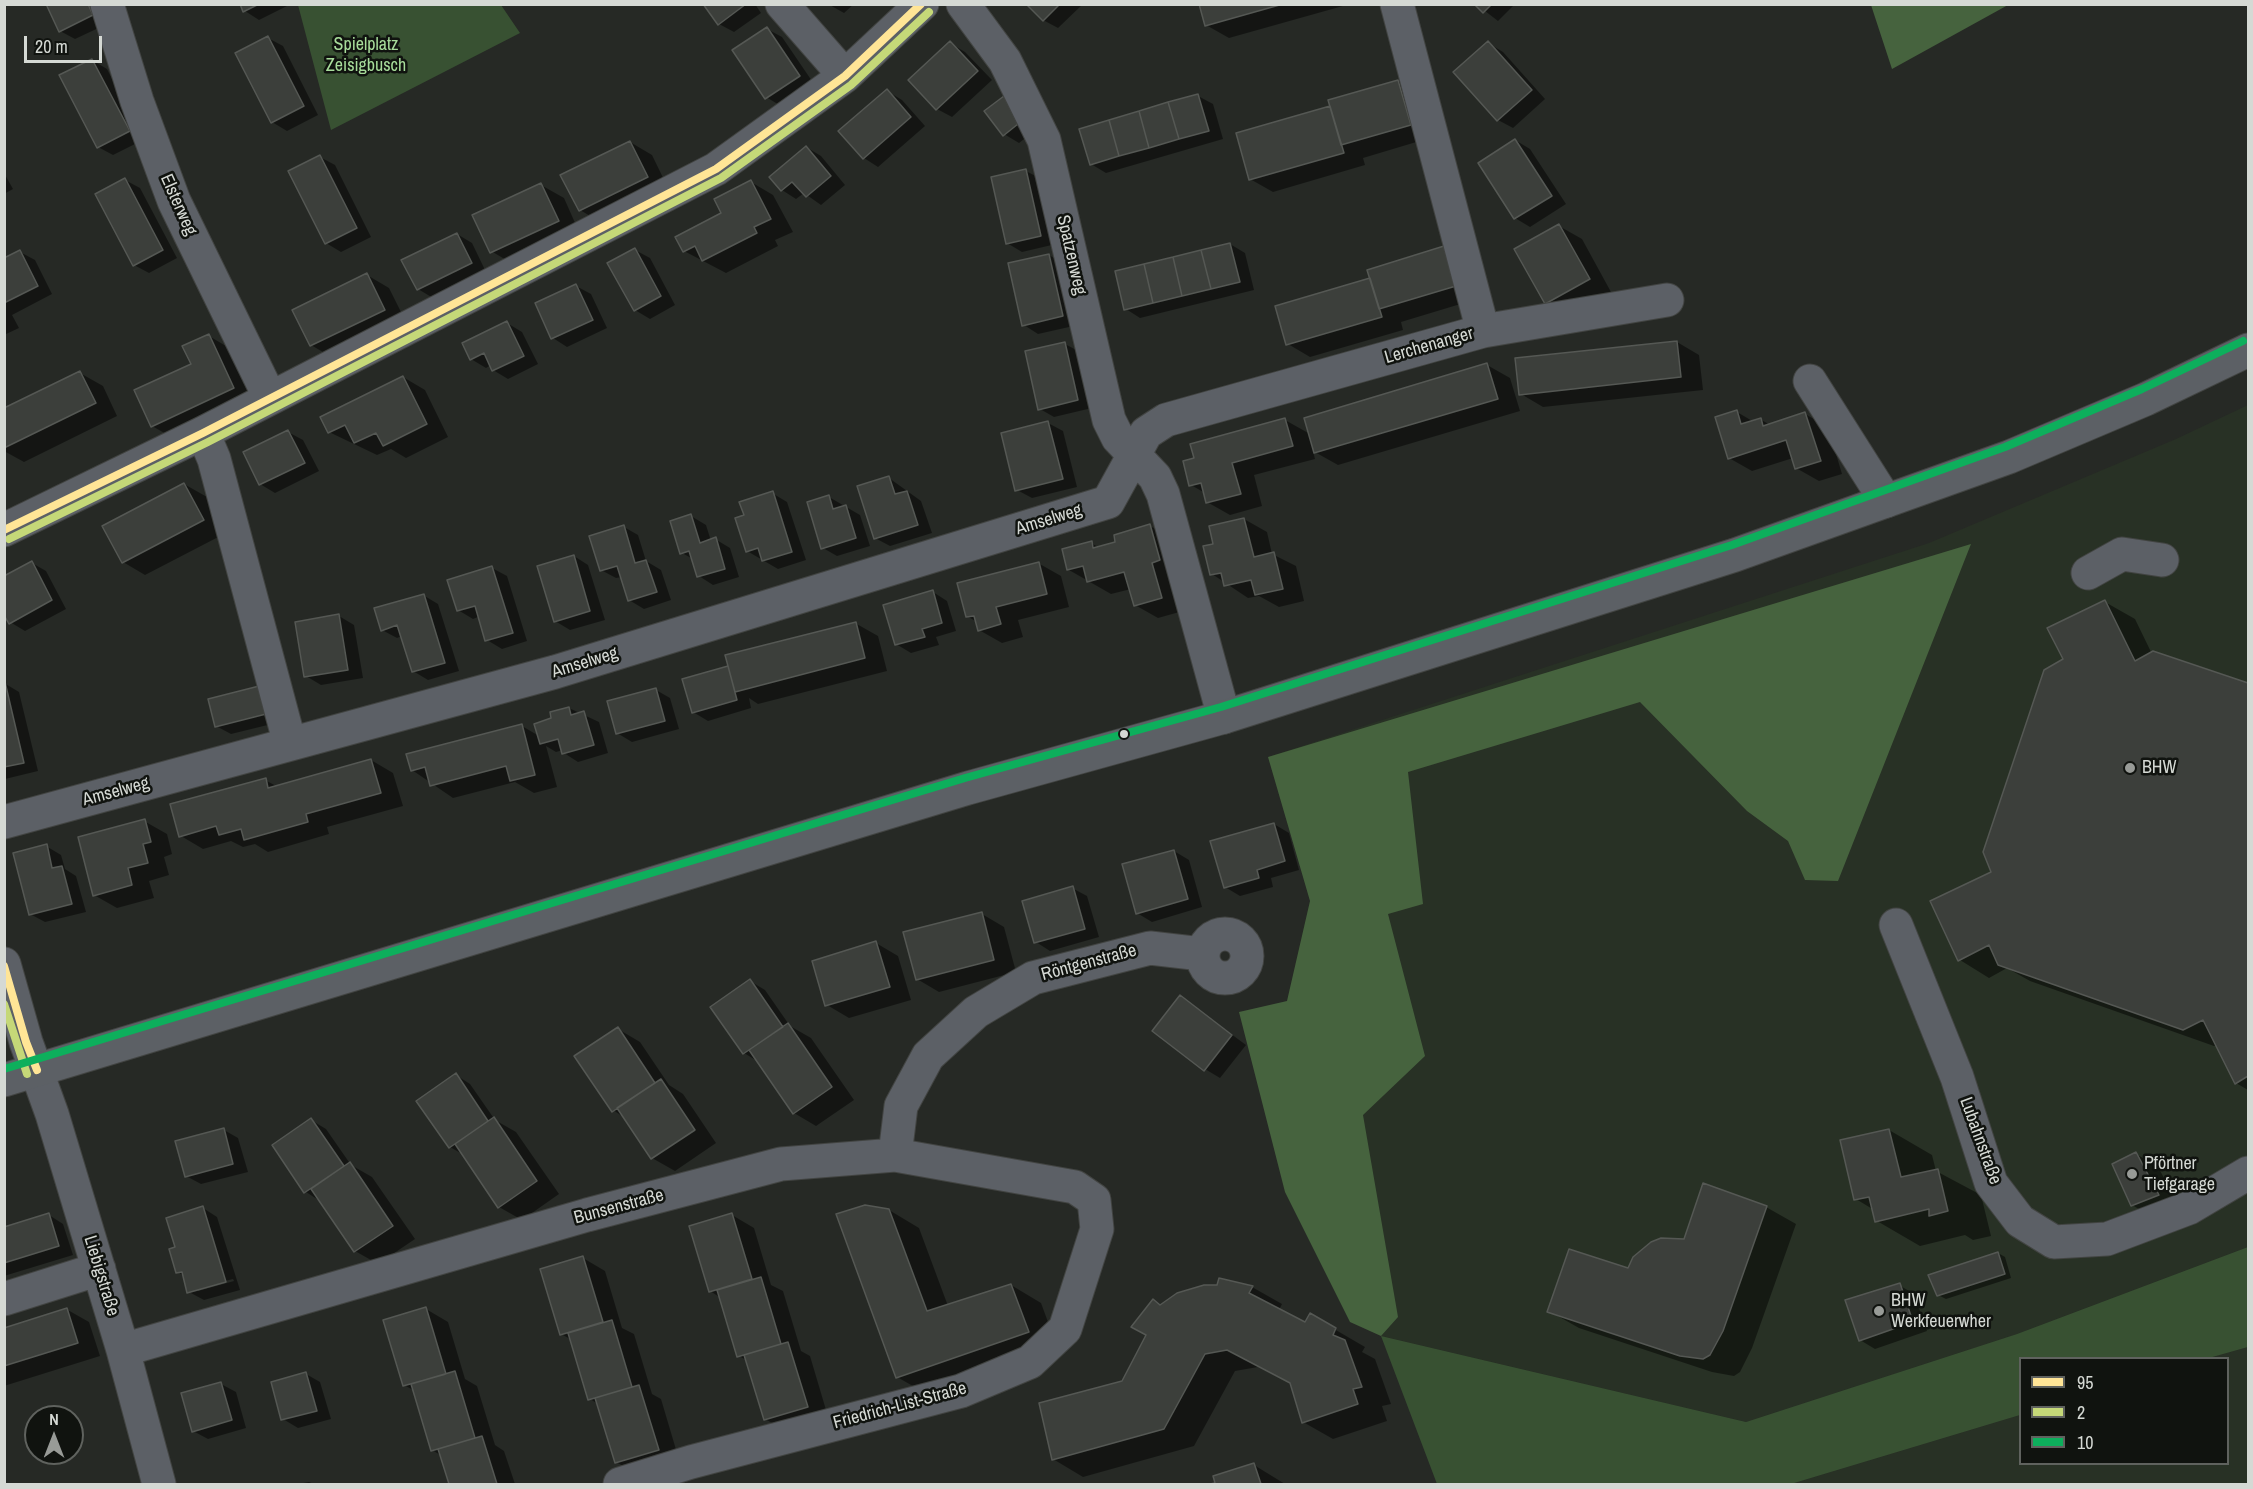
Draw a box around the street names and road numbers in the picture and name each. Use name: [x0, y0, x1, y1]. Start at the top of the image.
street label: Elsterweg: [155, 171, 201, 239]
street label: Spatzenweg: [1051, 213, 1091, 297]
street label: Lerchenanger: [1382, 323, 1476, 369]
street label: Amselweg: [1013, 500, 1085, 540]
street label: Amselweg: [549, 643, 621, 683]
street label: Amselweg: [80, 773, 152, 811]
street label: Röntgenstraße: [1039, 940, 1139, 986]
street label: Lubahnstraße: [1954, 1095, 2006, 1187]
street label: Bunsenstraße: [572, 1185, 666, 1229]
street label: Liebigstraße: [79, 1233, 123, 1319]
street label: Friedrich-List-Straße: [831, 1378, 969, 1434]

